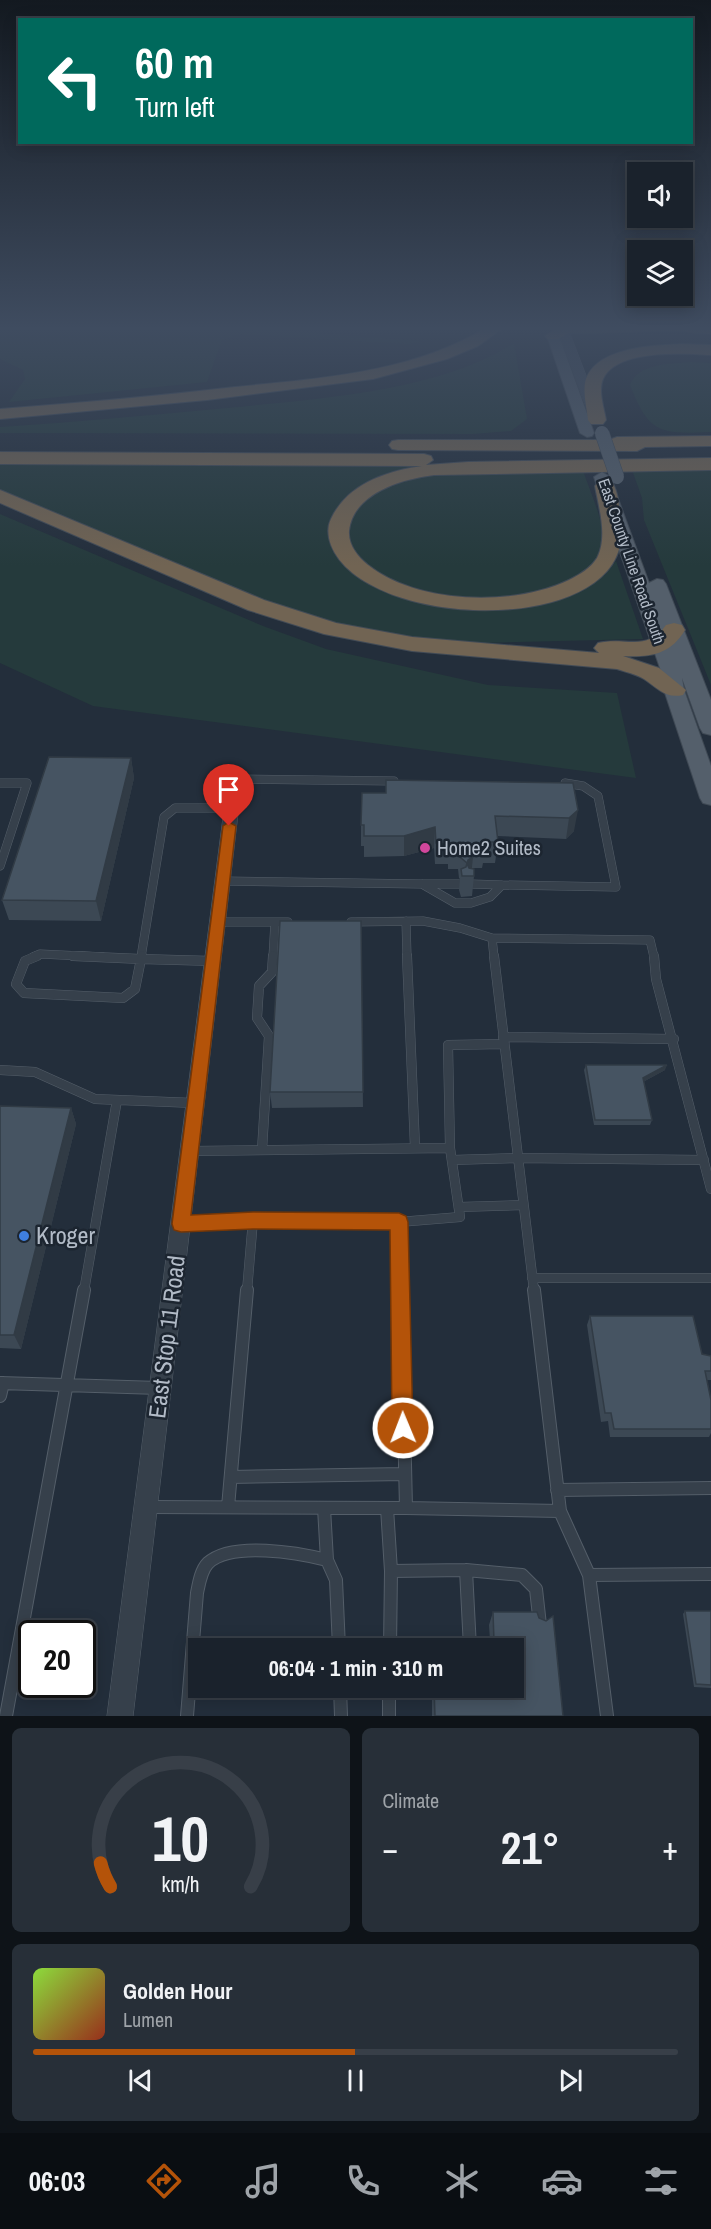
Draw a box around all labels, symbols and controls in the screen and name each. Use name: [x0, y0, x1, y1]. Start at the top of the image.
text: 60 m: [135, 35, 214, 91]
icon: left: [36, 42, 114, 120]
text: Turn left: [135, 89, 214, 125]
map controls: [627, 162, 693, 306]
button: sound: [627, 162, 693, 228]
button: layers: [627, 240, 693, 306]
street label: East County Line Road South: [593, 475, 671, 647]
pin: [203, 764, 254, 826]
icon: arrive: [212, 773, 245, 806]
place label: Home2 Suites: [437, 834, 541, 861]
marker: Home2 Suites: [418, 841, 432, 855]
place label: Kroger: [36, 1219, 96, 1251]
marker: Kroger: [17, 1229, 31, 1243]
street label: East Stop 11 Road: [140, 1254, 192, 1420]
position arrow: [371, 1396, 435, 1460]
speed limit sign: 20: [18, 1620, 96, 1698]
text: 06:04 · 1 min · 310 m: [269, 1653, 443, 1683]
text: Climate: [383, 1787, 439, 1814]
text: 10: [152, 1796, 209, 1880]
text: 21°: [501, 1817, 560, 1878]
text: −: [383, 1826, 398, 1870]
text: +: [662, 1826, 678, 1870]
text: km/h: [162, 1870, 200, 1899]
text: Golden Hour: [123, 1976, 232, 2006]
text: Lumen: [123, 2006, 173, 2033]
icon: previous: [124, 2064, 157, 2097]
icon: pause: [339, 2064, 372, 2097]
icon: next: [554, 2064, 587, 2097]
icon: directions: [143, 2160, 185, 2202]
icon: music: [242, 2160, 284, 2202]
icon: phone: [342, 2160, 384, 2202]
icon: climate: [441, 2160, 483, 2202]
icon: car: [541, 2160, 583, 2202]
icon: filters: [640, 2160, 682, 2202]
text: 06:03: [29, 2163, 85, 2199]

